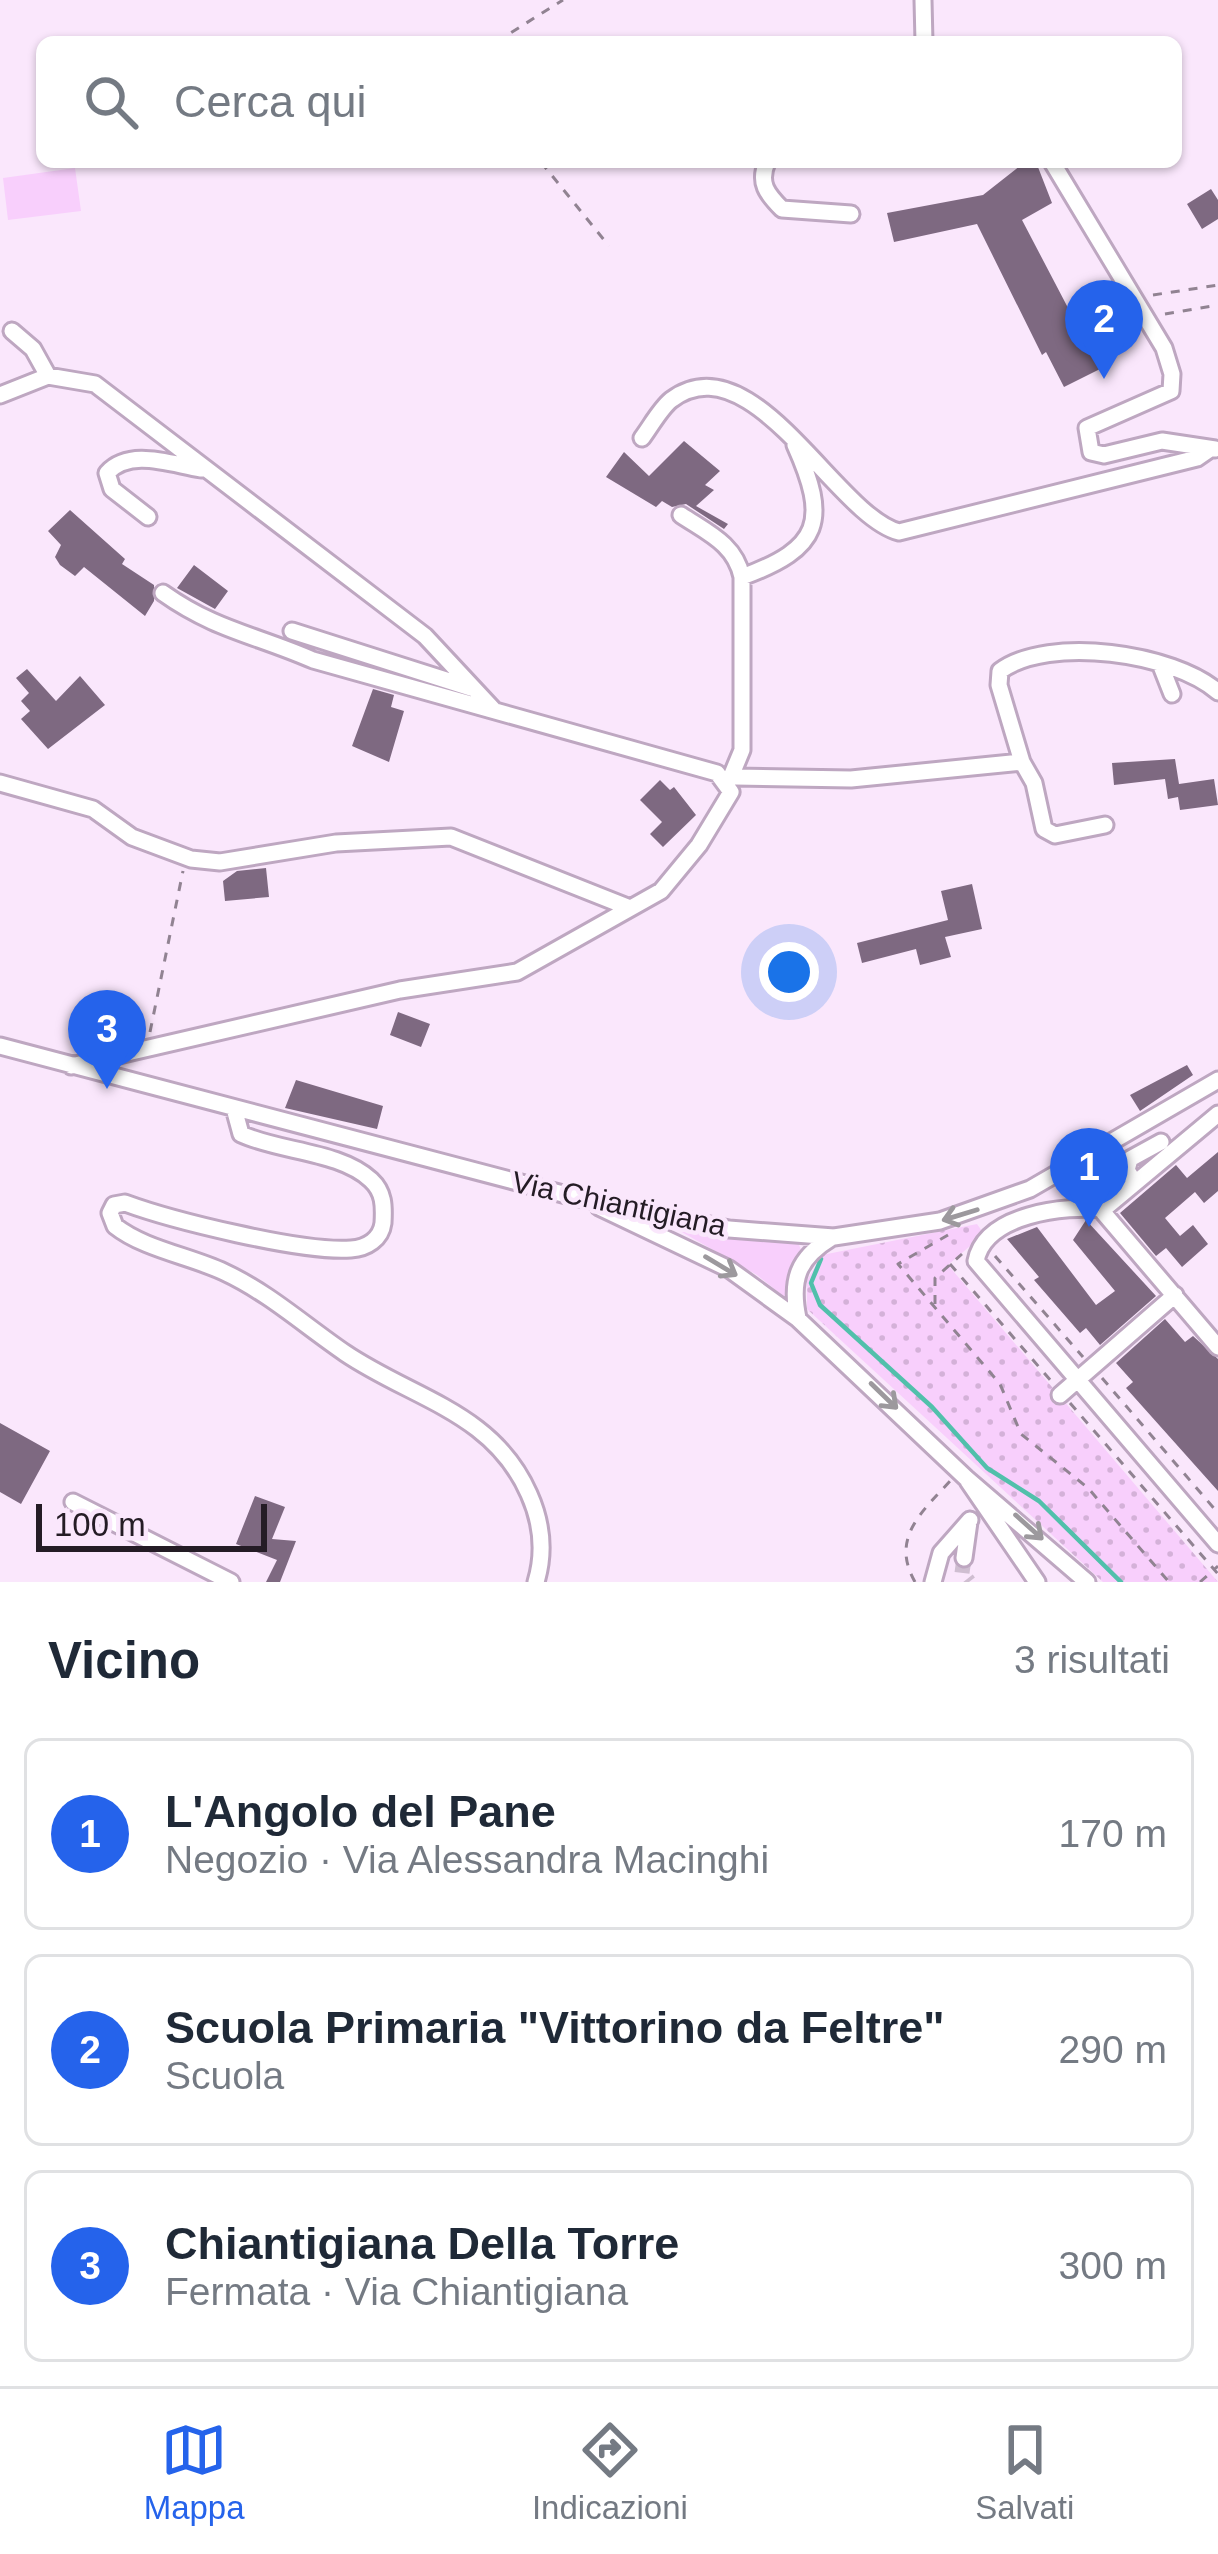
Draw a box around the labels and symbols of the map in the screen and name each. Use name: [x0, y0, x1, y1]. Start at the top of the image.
pin: 2: [1065, 280, 1143, 379]
your location: [759, 942, 819, 1002]
pin: 3: [68, 990, 146, 1089]
pin: 1: [1050, 1128, 1128, 1227]
street label: Via Chiantigiana: [509, 1165, 729, 1242]
one-way arrow: [942, 1205, 980, 1227]
one-way arrow: [703, 1254, 738, 1278]
one-way arrow: [869, 1382, 898, 1410]
scale bar: [36, 1498, 267, 1551]
one-way arrow: [1013, 1513, 1044, 1540]

